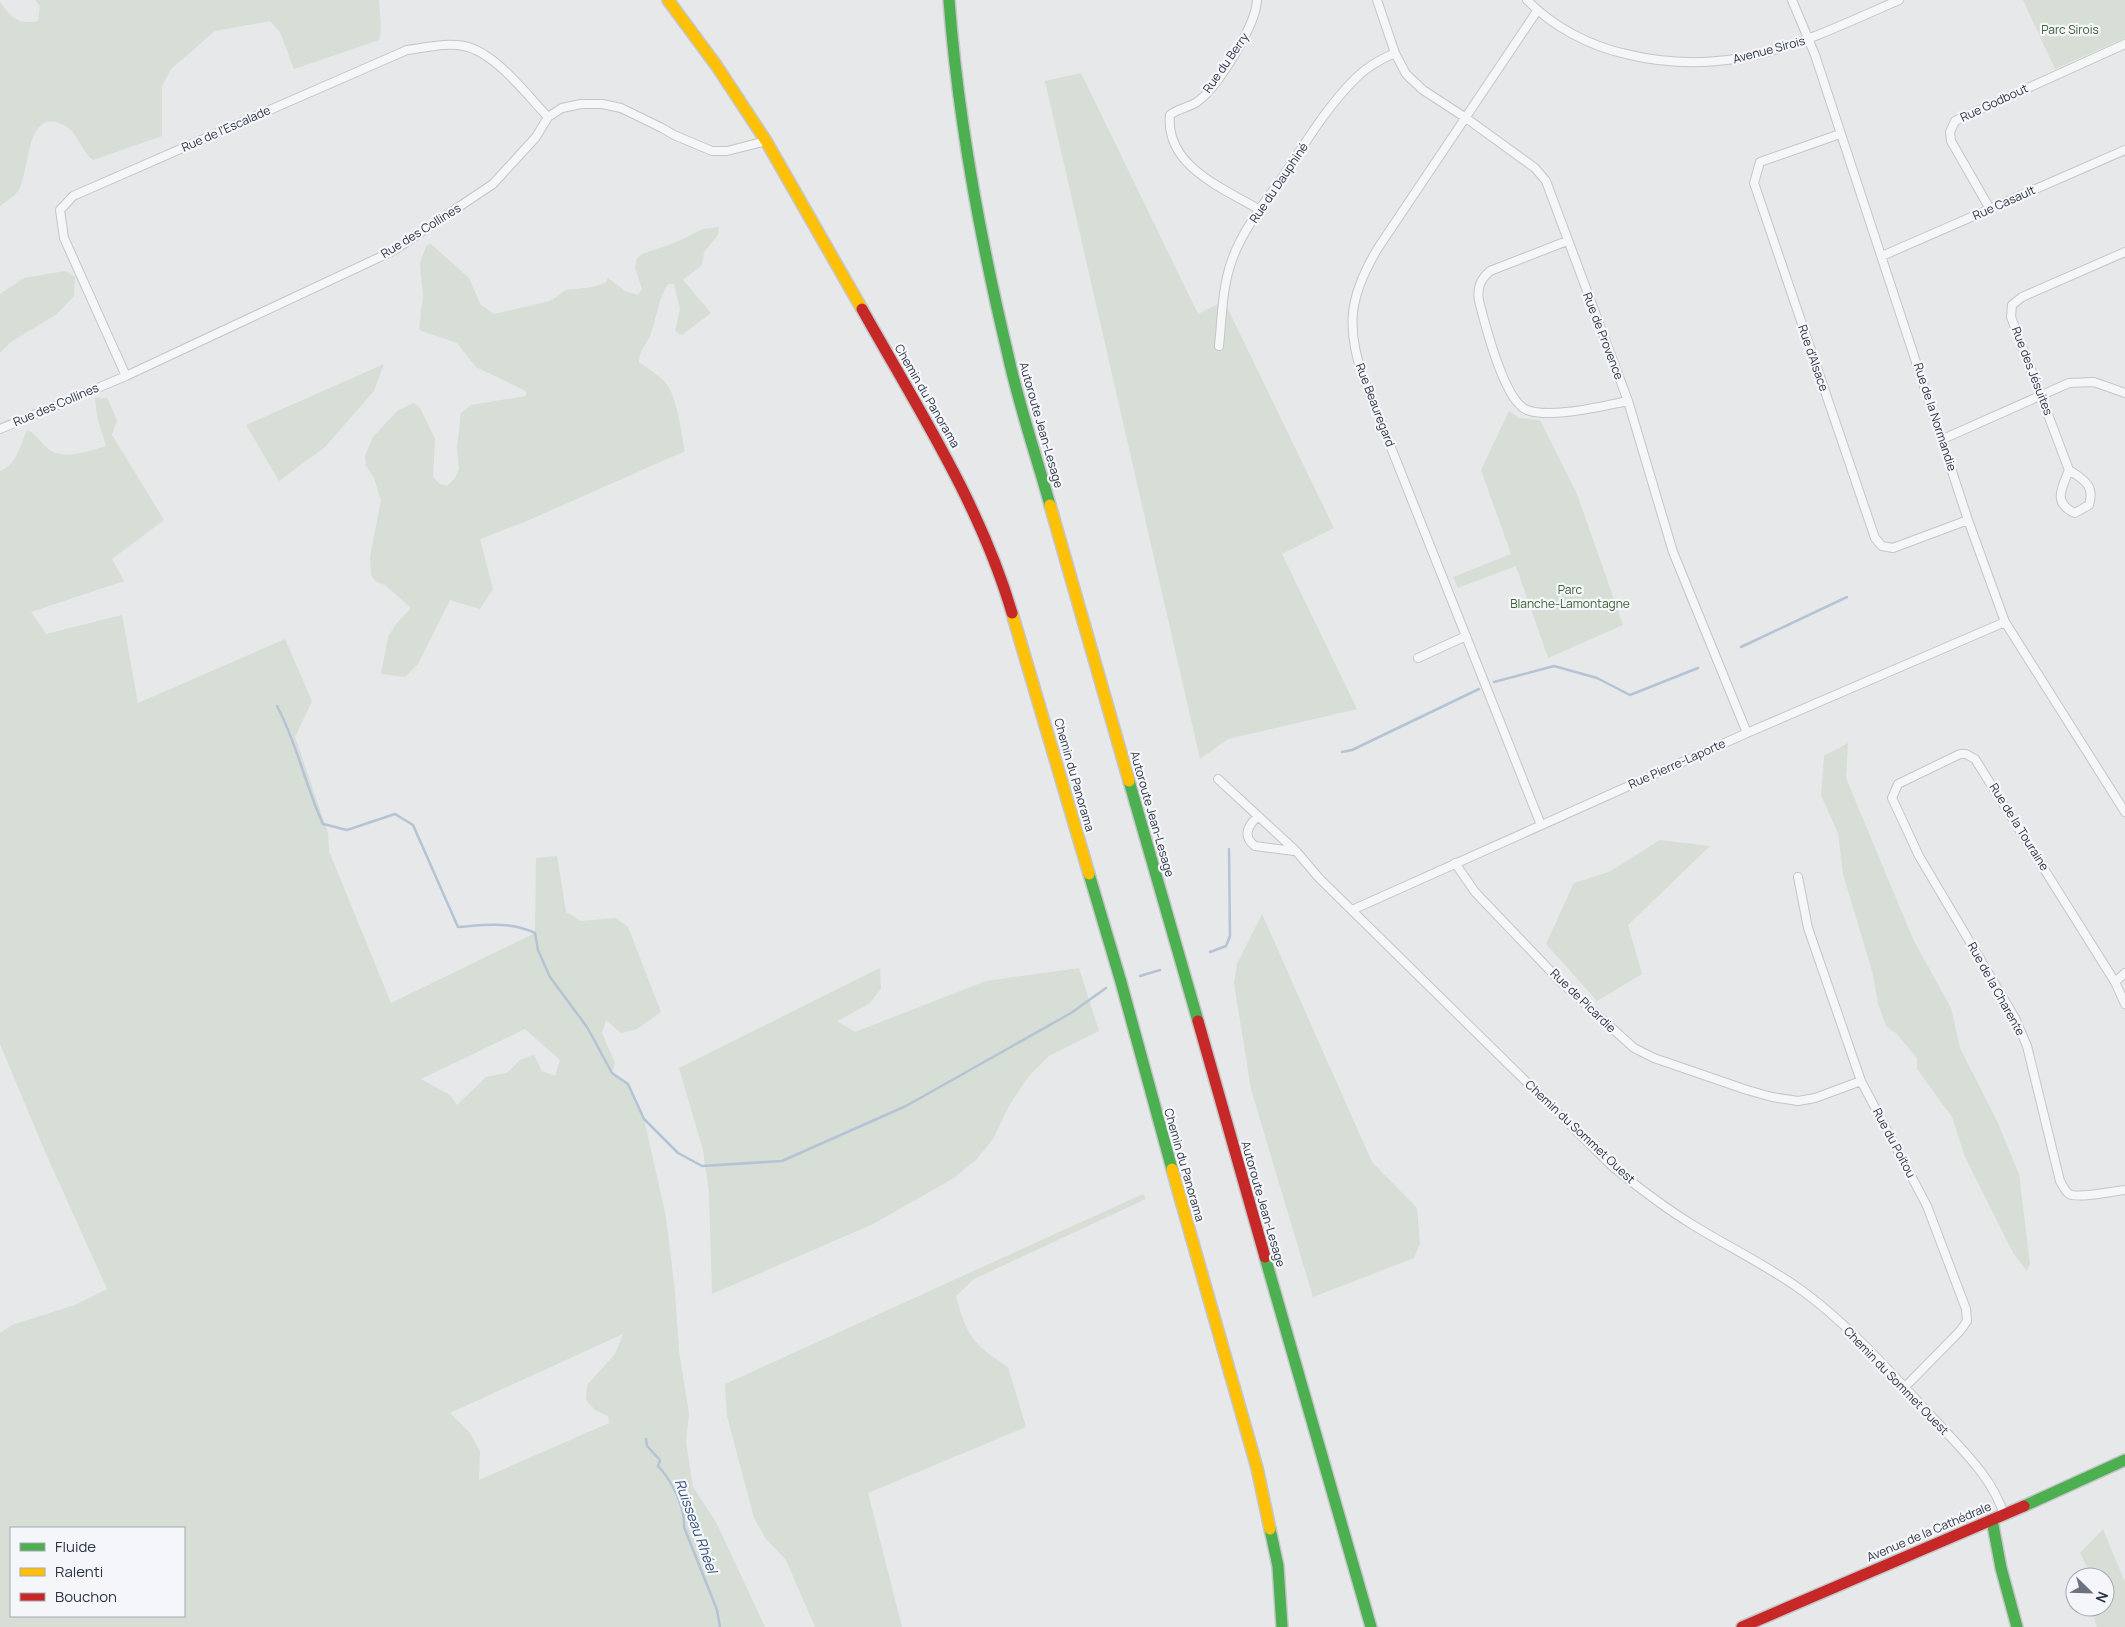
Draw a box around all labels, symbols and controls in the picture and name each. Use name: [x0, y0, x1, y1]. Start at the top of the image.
park label: Parc Sirois: [2041, 21, 2099, 38]
street label: Rue du Berry: [1199, 29, 1253, 96]
street label: Avenue Sirois: [1731, 32, 1807, 67]
street label: Rue Godbout: [1957, 79, 2031, 126]
street label: Rue de l'Escalade: [179, 101, 273, 156]
street label: Rue du Dauphiné: [1245, 139, 1312, 226]
street label: Rue Casault: [1970, 181, 2038, 224]
street label: Rue des Collines: [377, 199, 464, 262]
street label: Rue de Provence: [1579, 290, 1628, 382]
street label: Rue d'Alsace: [1794, 322, 1833, 393]
street label: Rue des Jésuites: [2008, 324, 2057, 418]
street label: Chemin du Panorama: [891, 341, 964, 451]
street label: Autoroute Jean-Lesage: [1015, 360, 1068, 490]
street label: Rue Beauregard: [1352, 360, 1399, 449]
street label: Rue de la Normandie: [1910, 360, 1961, 473]
street label: Rue des Collines: [10, 379, 101, 430]
park label: Parc Blanche-Lamontagne: [1510, 581, 1630, 612]
street label: Chemin du Panorama: [1050, 716, 1099, 833]
street label: Rue Pierre-Laporte: [1626, 734, 1728, 793]
street label: Autoroute Jean-Lesage: [1126, 749, 1179, 879]
street label: Rue de la Touraine: [1986, 780, 2053, 874]
street label: Rue de la Charente: [1964, 939, 2029, 1039]
street label: Rue de Picardie: [1547, 965, 1620, 1036]
street label: Chemin du Sommet Ouest: [1522, 1076, 1639, 1187]
street label: Rue du Poitou: [1869, 1105, 1920, 1181]
street label: Chemin du Panorama: [1160, 1106, 1209, 1223]
street label: Autoroute Jean-Lesage: [1237, 1139, 1290, 1269]
street label: Chemin du Sommet Ouest: [1840, 1323, 1953, 1439]
water label: Ruisseau Rhéel: [671, 1476, 723, 1577]
street label: Avenue de la Cathédrale: [1864, 1498, 1994, 1565]
legend: [10, 1527, 185, 1617]
text: Fluide: [55, 1536, 96, 1557]
text: Ralenti: [55, 1561, 103, 1582]
north arrow: [2065, 1567, 2115, 1617]
text: Bouchon: [55, 1586, 117, 1607]
text: N: [2092, 1589, 2113, 1606]

